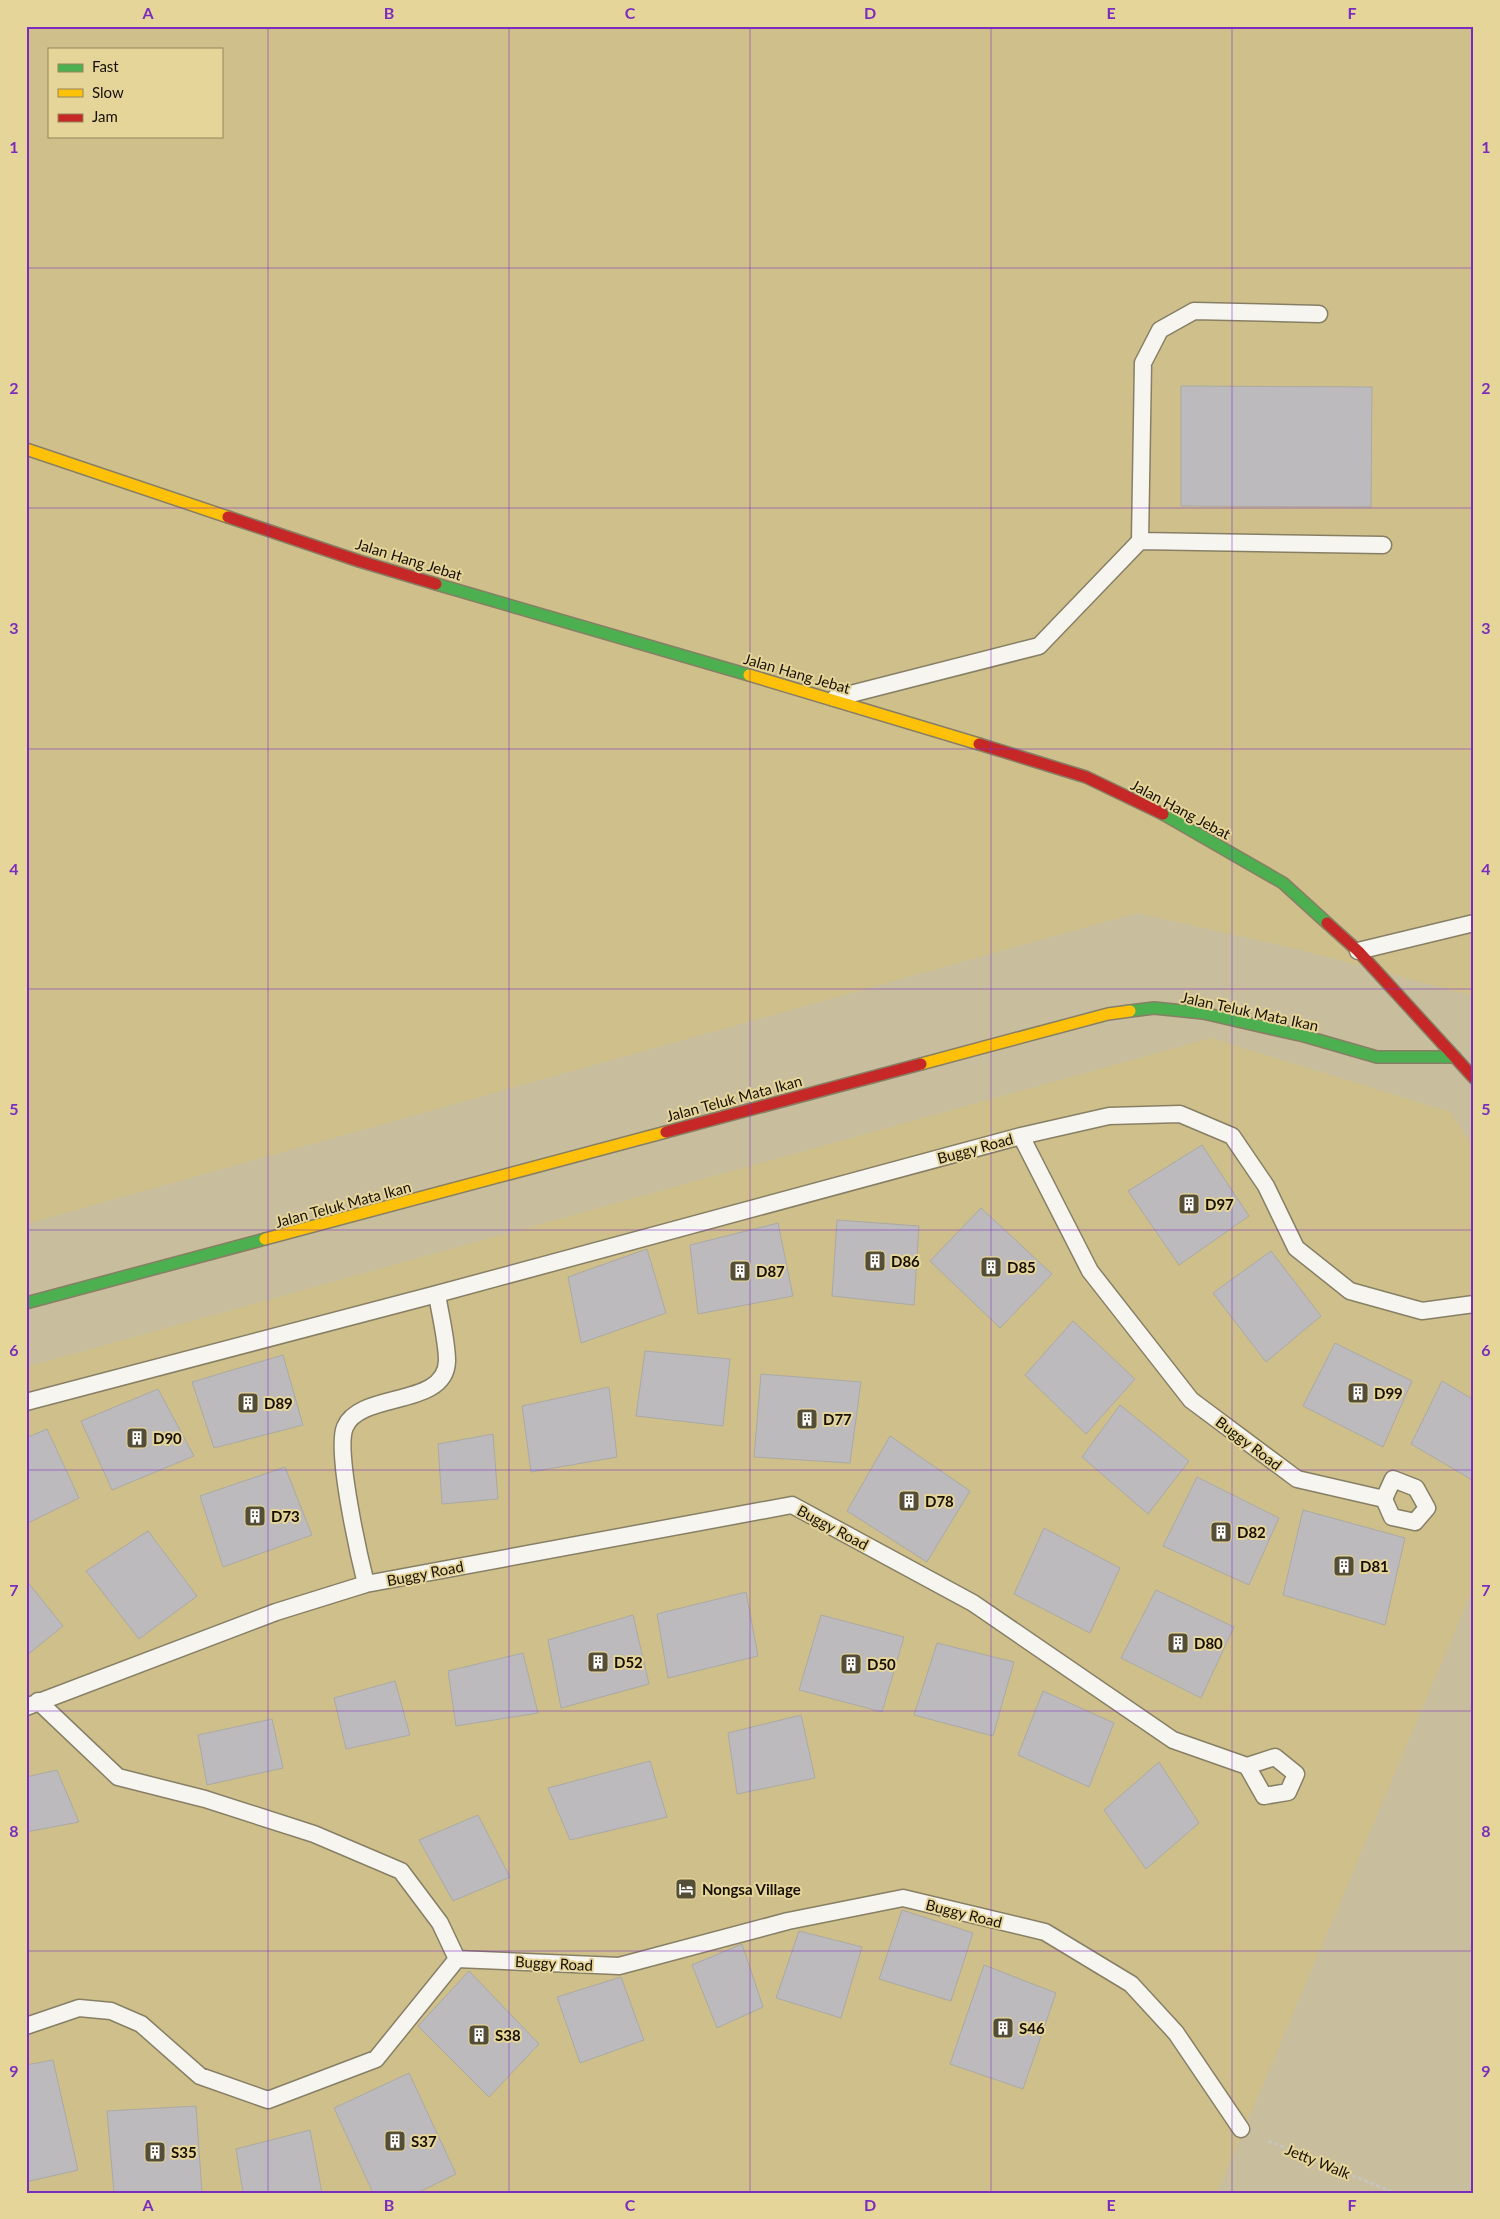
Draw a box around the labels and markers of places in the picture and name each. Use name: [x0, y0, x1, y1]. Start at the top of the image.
building icon: D97: [1177, 1192, 1201, 1216]
place label: D97: [1205, 1195, 1234, 1213]
building icon: D86: [863, 1249, 887, 1273]
place label: D86: [891, 1252, 920, 1270]
building icon: D85: [979, 1255, 1003, 1279]
place label: D85: [1007, 1258, 1036, 1276]
building icon: D87: [728, 1259, 752, 1283]
place label: D87: [756, 1262, 785, 1280]
building icon: D99: [1346, 1381, 1370, 1405]
place label: D99: [1374, 1384, 1403, 1402]
building icon: D89: [236, 1391, 260, 1415]
place label: D89: [264, 1394, 293, 1412]
building icon: D77: [795, 1407, 819, 1431]
place label: D77: [823, 1410, 852, 1428]
building icon: D90: [125, 1426, 149, 1450]
place label: D90: [153, 1429, 182, 1447]
building icon: D78: [897, 1489, 921, 1513]
place label: D78: [925, 1492, 954, 1510]
building icon: D73: [243, 1504, 267, 1528]
place label: D73: [271, 1507, 300, 1525]
building icon: D82: [1209, 1520, 1233, 1544]
place label: D82: [1237, 1523, 1266, 1541]
building icon: D81: [1332, 1554, 1356, 1578]
place label: D81: [1360, 1557, 1389, 1575]
building icon: D80: [1166, 1631, 1190, 1655]
place label: D80: [1194, 1634, 1223, 1652]
building icon: D52: [586, 1650, 610, 1674]
building icon: D50: [839, 1652, 863, 1676]
place label: D52: [614, 1653, 643, 1671]
place label: D50: [867, 1655, 896, 1673]
hotel icon: Nongsa Village: [674, 1877, 698, 1901]
place label: Nongsa Village: [702, 1880, 801, 1898]
building icon: S46: [991, 2016, 1015, 2040]
place label: S46: [1019, 2019, 1045, 2037]
building icon: S38: [467, 2023, 491, 2047]
place label: S38: [495, 2026, 521, 2044]
building icon: S37: [383, 2129, 407, 2153]
place label: S37: [411, 2132, 437, 2150]
building icon: S35: [143, 2140, 167, 2164]
place label: S35: [171, 2143, 197, 2161]

